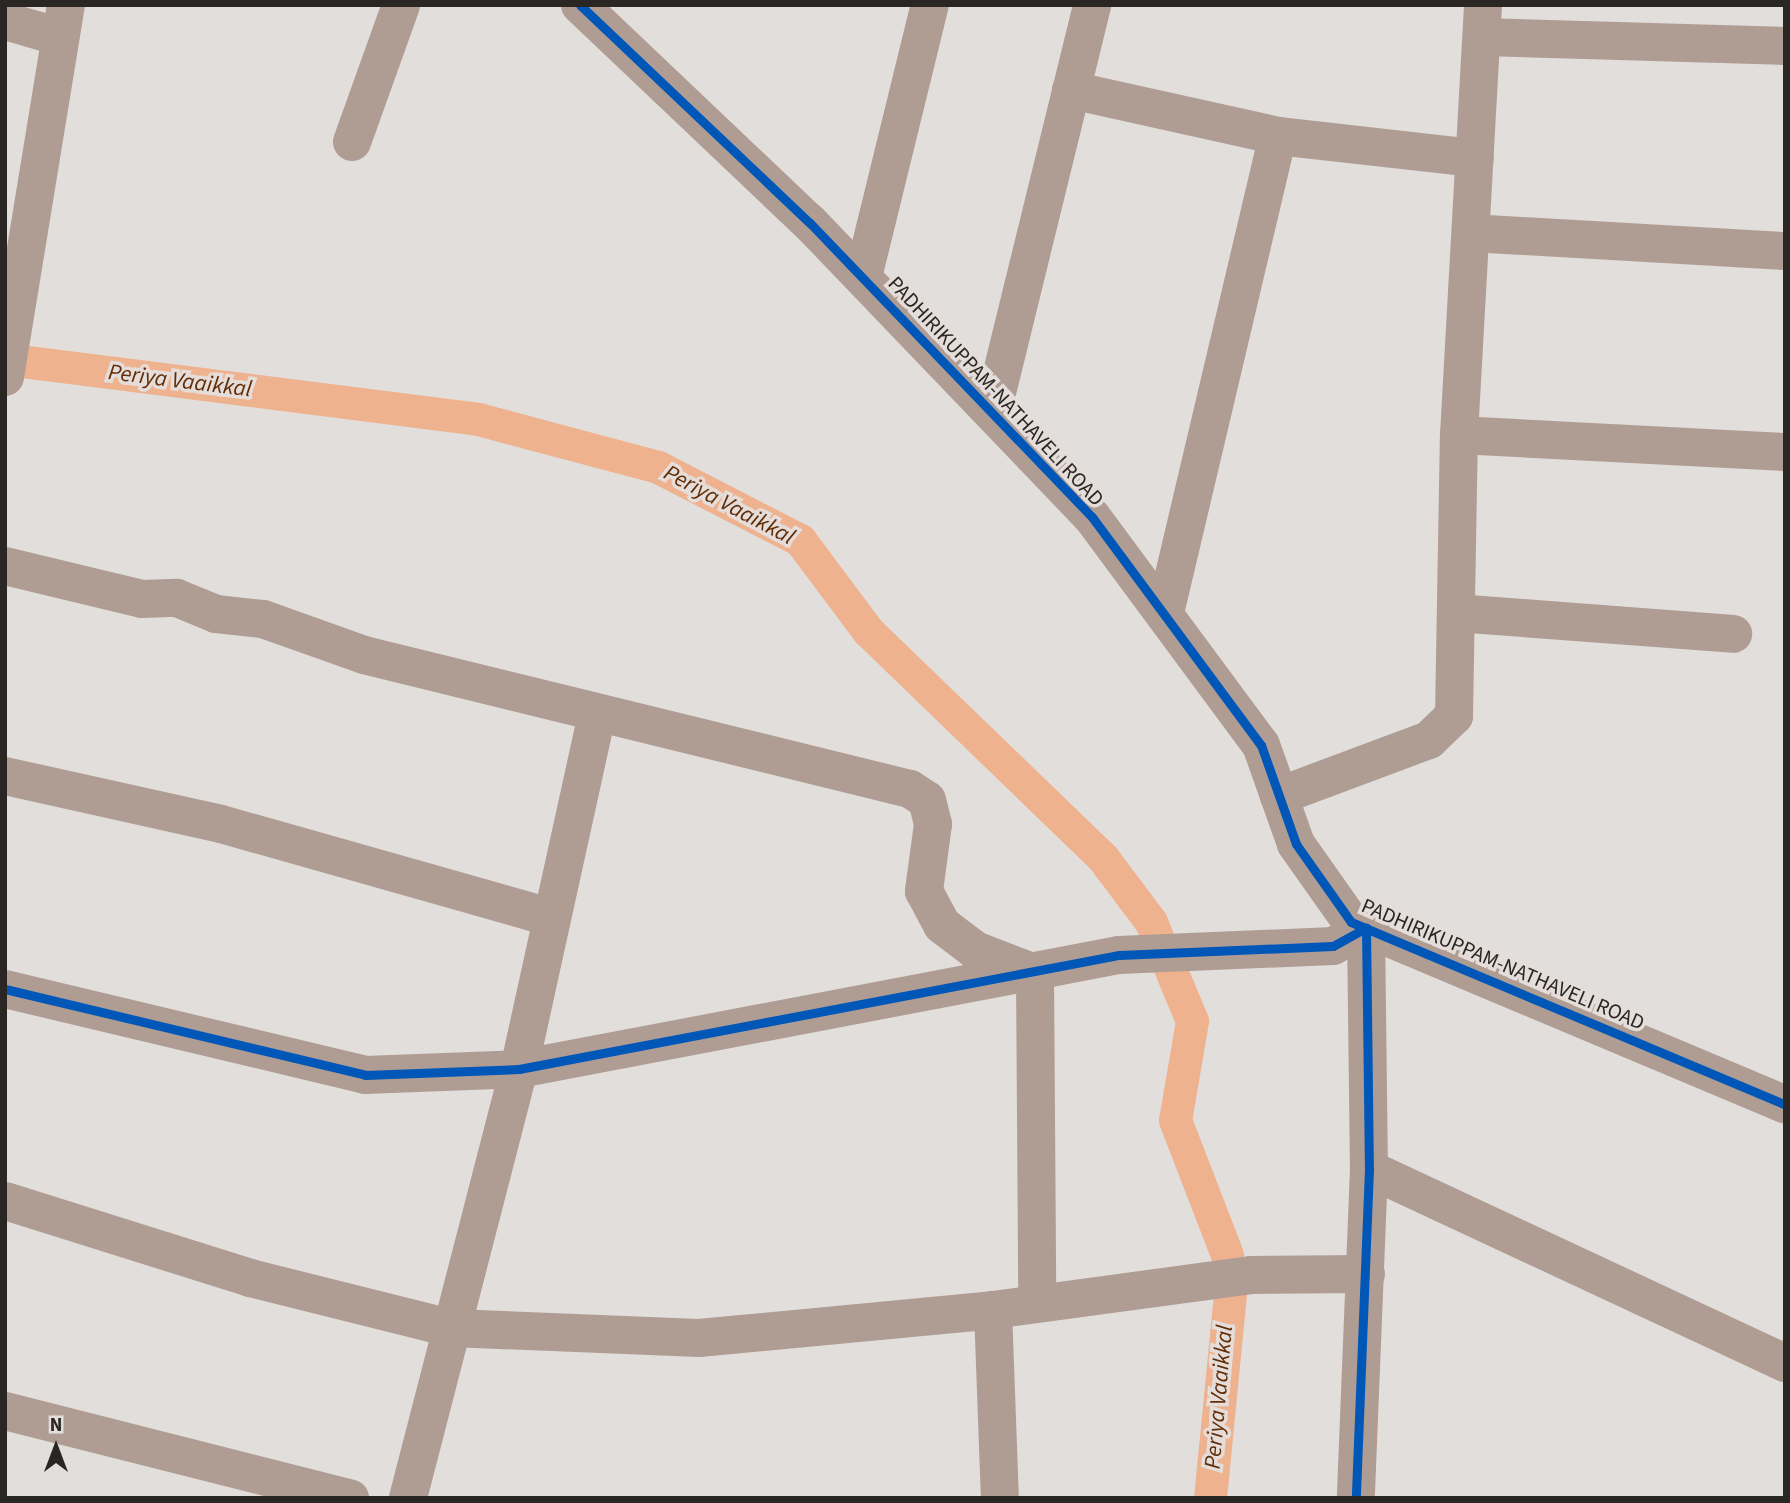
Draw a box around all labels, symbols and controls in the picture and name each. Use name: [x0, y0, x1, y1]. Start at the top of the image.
street label: PADHIRIKUPPAM-NATHAVELI ROAD: [883, 271, 1109, 511]
water label: Periya Vaaikkal: [107, 359, 253, 403]
water label: Periya Vaaikkal: [659, 459, 799, 551]
street label: PADHIRIKUPPAM-NATHAVELI ROAD: [1358, 893, 1648, 1035]
water label: Periya Vaaikkal: [1199, 1324, 1239, 1470]
north arrow: [21, 1412, 91, 1482]
text: N: [50, 1412, 62, 1439]

